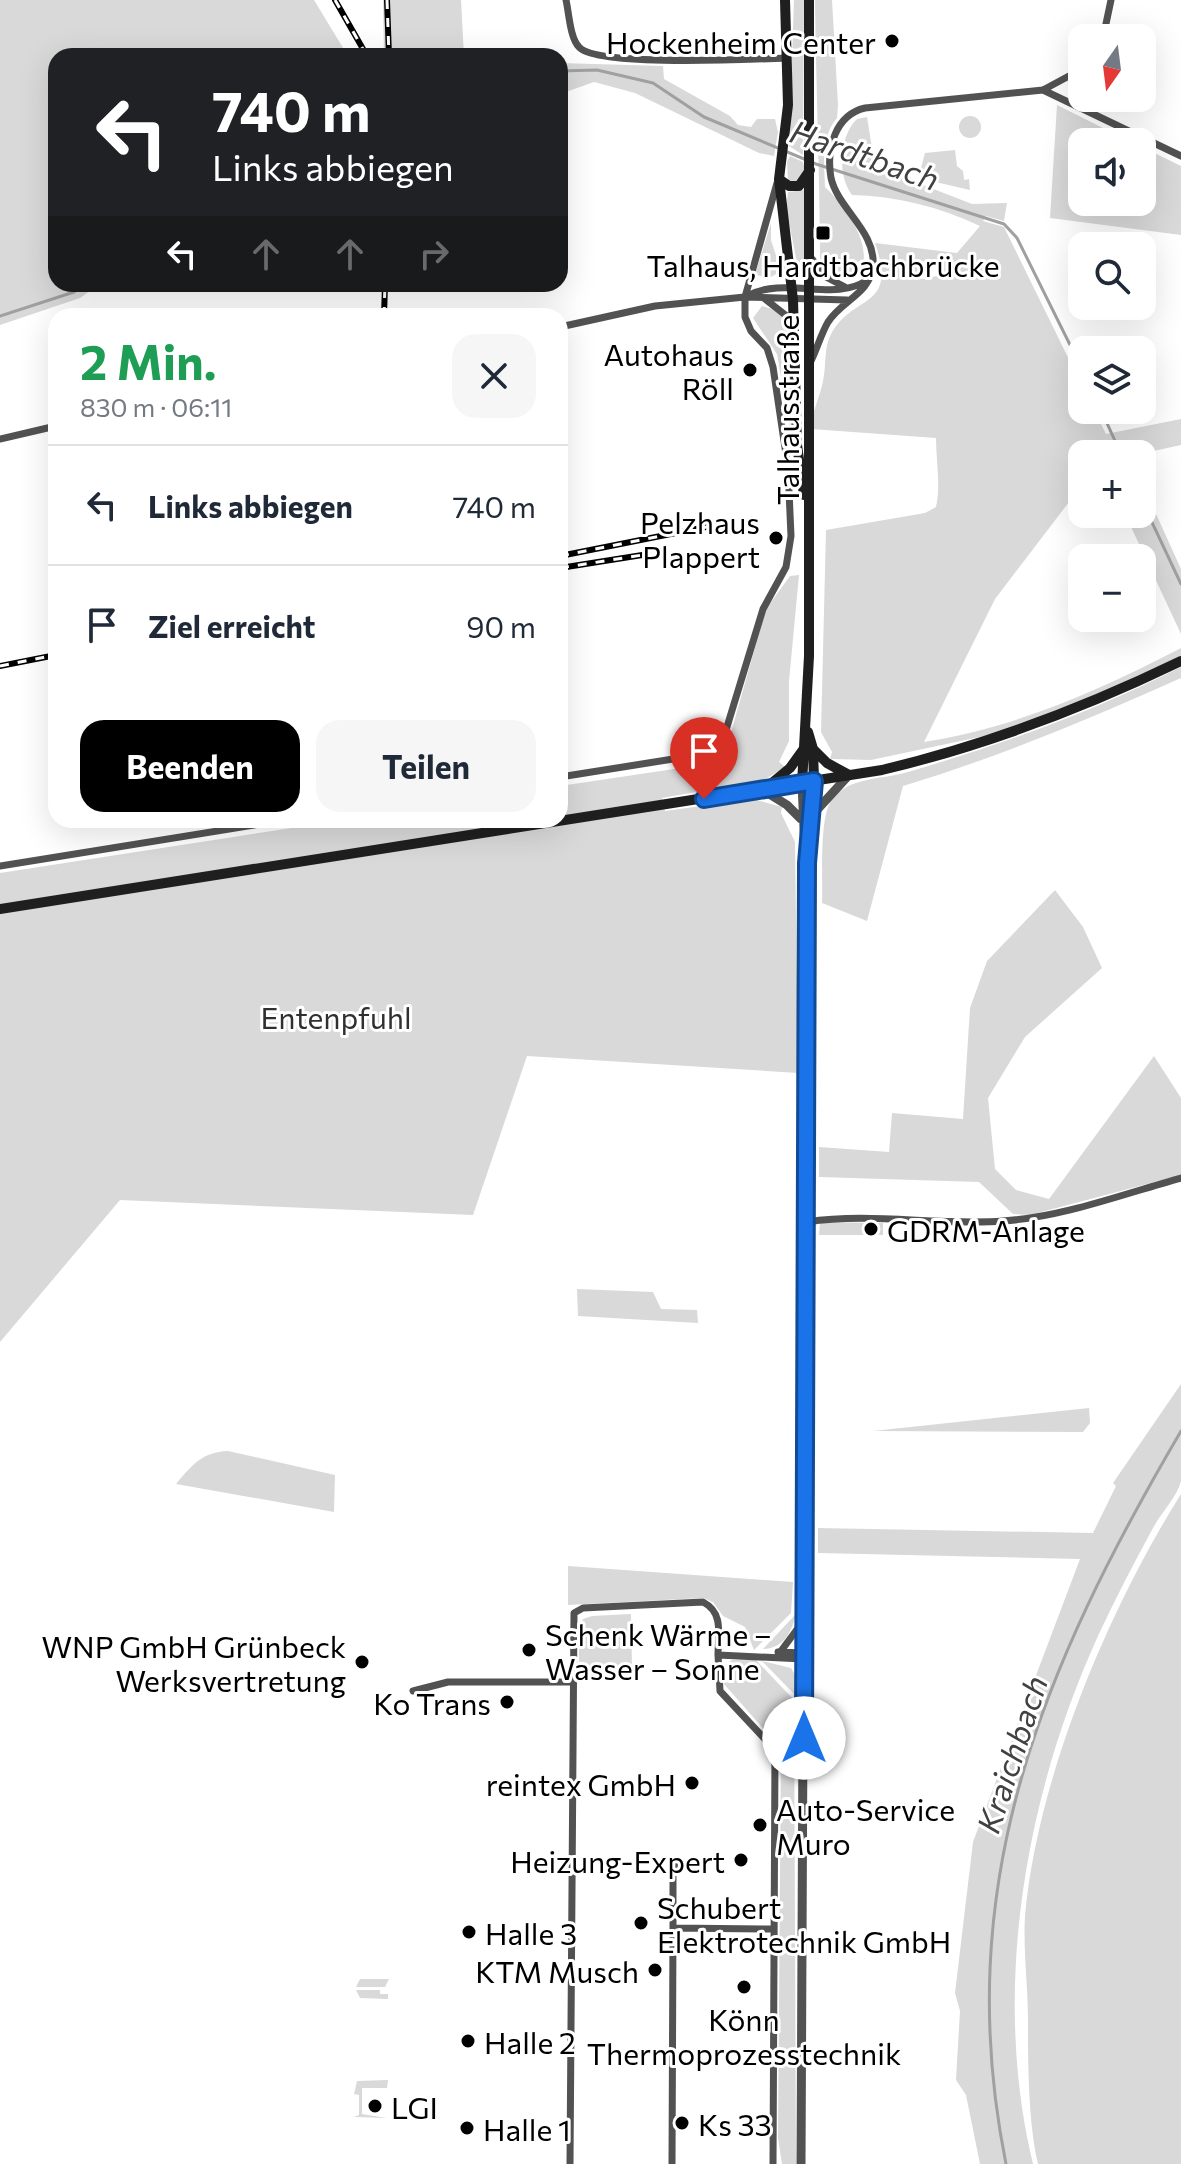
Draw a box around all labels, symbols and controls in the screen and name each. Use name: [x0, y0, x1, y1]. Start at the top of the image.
place label: Hockenheim Center: [606, 23, 876, 60]
north arrow: [1068, 24, 1156, 112]
map controls: [1068, 24, 1156, 632]
marker: Hockenheim Center: [883, 32, 901, 50]
text: 740 m: [212, 75, 371, 144]
icon: left: [80, 80, 184, 184]
water label: Hardtbach: [785, 110, 945, 198]
button: sound: [1068, 128, 1156, 216]
text: Links abbiegen: [212, 144, 454, 188]
marker: Talhaus, Hardtbachbrücke: [814, 224, 832, 242]
icon: left: [160, 232, 204, 276]
icon: ahead: [244, 232, 288, 276]
icon: ahead: [328, 232, 372, 276]
icon: right: [412, 232, 456, 276]
button: search: [1068, 232, 1156, 320]
place label: Talhaus, Hardtbachbrücke: [646, 246, 1000, 283]
street label: Talhausstraße: [768, 315, 805, 505]
text: 2 Min.: [80, 331, 217, 390]
button: close: [452, 334, 536, 418]
place label: Autohaus Röll: [604, 335, 734, 406]
button: layers: [1068, 336, 1156, 424]
marker: Autohaus Röll: [741, 361, 759, 379]
text: 830 m · 06:11: [80, 391, 232, 422]
button: +: [1068, 440, 1156, 528]
icon: left: [80, 483, 124, 527]
text: Links abbiegen: [148, 487, 353, 524]
text: 740 m: [452, 487, 536, 524]
place label: Pelzhaus Plappert: [640, 503, 760, 574]
marker: Pelzhaus Plappert: [767, 529, 785, 547]
button: −: [1068, 544, 1156, 632]
icon: arrive: [80, 603, 124, 647]
text: Ziel erreicht: [148, 607, 316, 644]
text: 90 m: [466, 607, 536, 644]
pin: [670, 717, 738, 799]
button: Beenden: [80, 720, 300, 812]
button: Teilen: [316, 720, 536, 812]
icon: arrive: [682, 729, 726, 773]
park label: Entenpfuhl: [260, 998, 412, 1035]
place label: GDRM-Anlage: [887, 1211, 1085, 1248]
marker: GDRM-Anlage: [862, 1220, 880, 1238]
place label: Schenk Wärme – Wasser – Sonne: [545, 1615, 772, 1686]
place label: WNP GmbH Grünbeck Werksvertretung: [41, 1627, 346, 1698]
marker: Schenk Wärme – Wasser – Sonne: [520, 1641, 538, 1659]
marker: WNP GmbH Grünbeck Werksvertretung: [353, 1653, 371, 1671]
water label: Kraichbach: [967, 1670, 1055, 1838]
place label: Ko Trans: [373, 1684, 491, 1721]
marker: Ko Trans: [498, 1693, 516, 1711]
position arrow: [762, 1696, 846, 1780]
place label: reintex GmbH: [486, 1765, 676, 1802]
marker: reintex GmbH: [683, 1774, 701, 1792]
place label: Auto-Service Muro: [776, 1790, 955, 1861]
marker: Auto-Service Muro: [751, 1816, 769, 1834]
place label: Heizung-Expert: [510, 1842, 725, 1879]
marker: Heizung-Expert: [732, 1851, 750, 1869]
place label: Schubert Elektrotechnik GmbH: [657, 1888, 951, 1959]
place label: Halle 3: [485, 1914, 577, 1951]
marker: Schubert Elektrotechnik GmbH: [632, 1914, 650, 1932]
marker: Halle 3: [460, 1923, 478, 1941]
place label: KTM Musch: [475, 1952, 639, 1989]
marker: KTM Musch: [646, 1961, 664, 1979]
marker: Könn Thermoprozesstechnik: [735, 1978, 753, 1996]
place label: Könn Thermoprozesstechnik: [587, 2000, 901, 2071]
place label: Halle 2: [484, 2023, 576, 2060]
marker: Halle 2: [459, 2032, 477, 2050]
place label: LGI: [391, 2088, 438, 2125]
marker: LGI: [366, 2097, 384, 2115]
place label: Ks 33: [698, 2105, 772, 2142]
place label: Halle 1: [483, 2110, 571, 2147]
marker: Ks 33: [673, 2114, 691, 2132]
marker: Halle 1: [458, 2119, 476, 2137]

